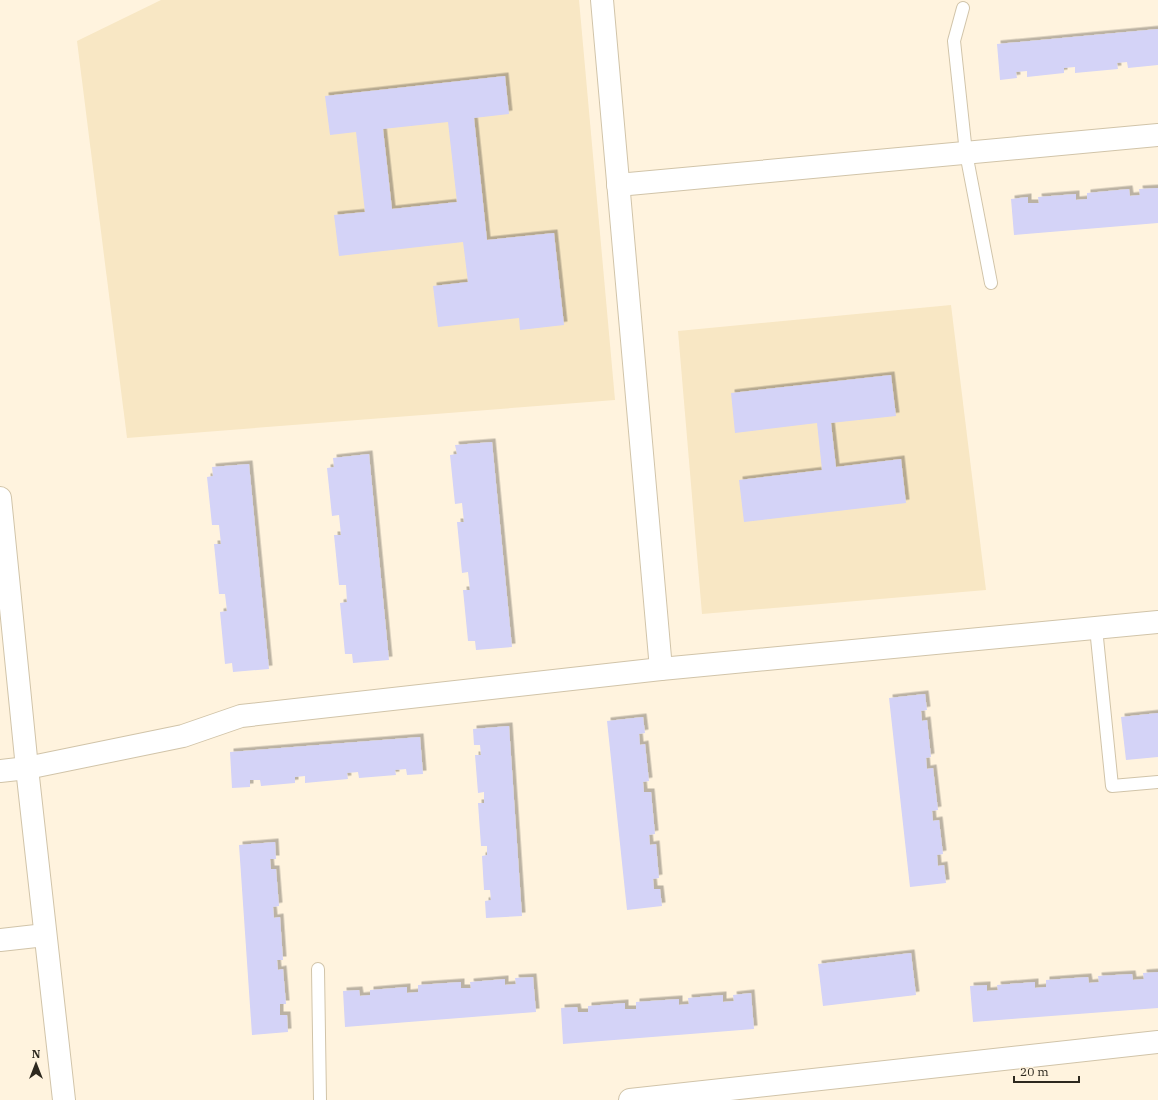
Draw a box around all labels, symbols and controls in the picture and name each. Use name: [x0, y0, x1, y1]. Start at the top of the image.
north arrow: [16, 1044, 56, 1084]
text: N: [32, 1047, 41, 1061]
scale bar: [1014, 1058, 1079, 1084]
text: 20 m: [1020, 1064, 1049, 1079]

